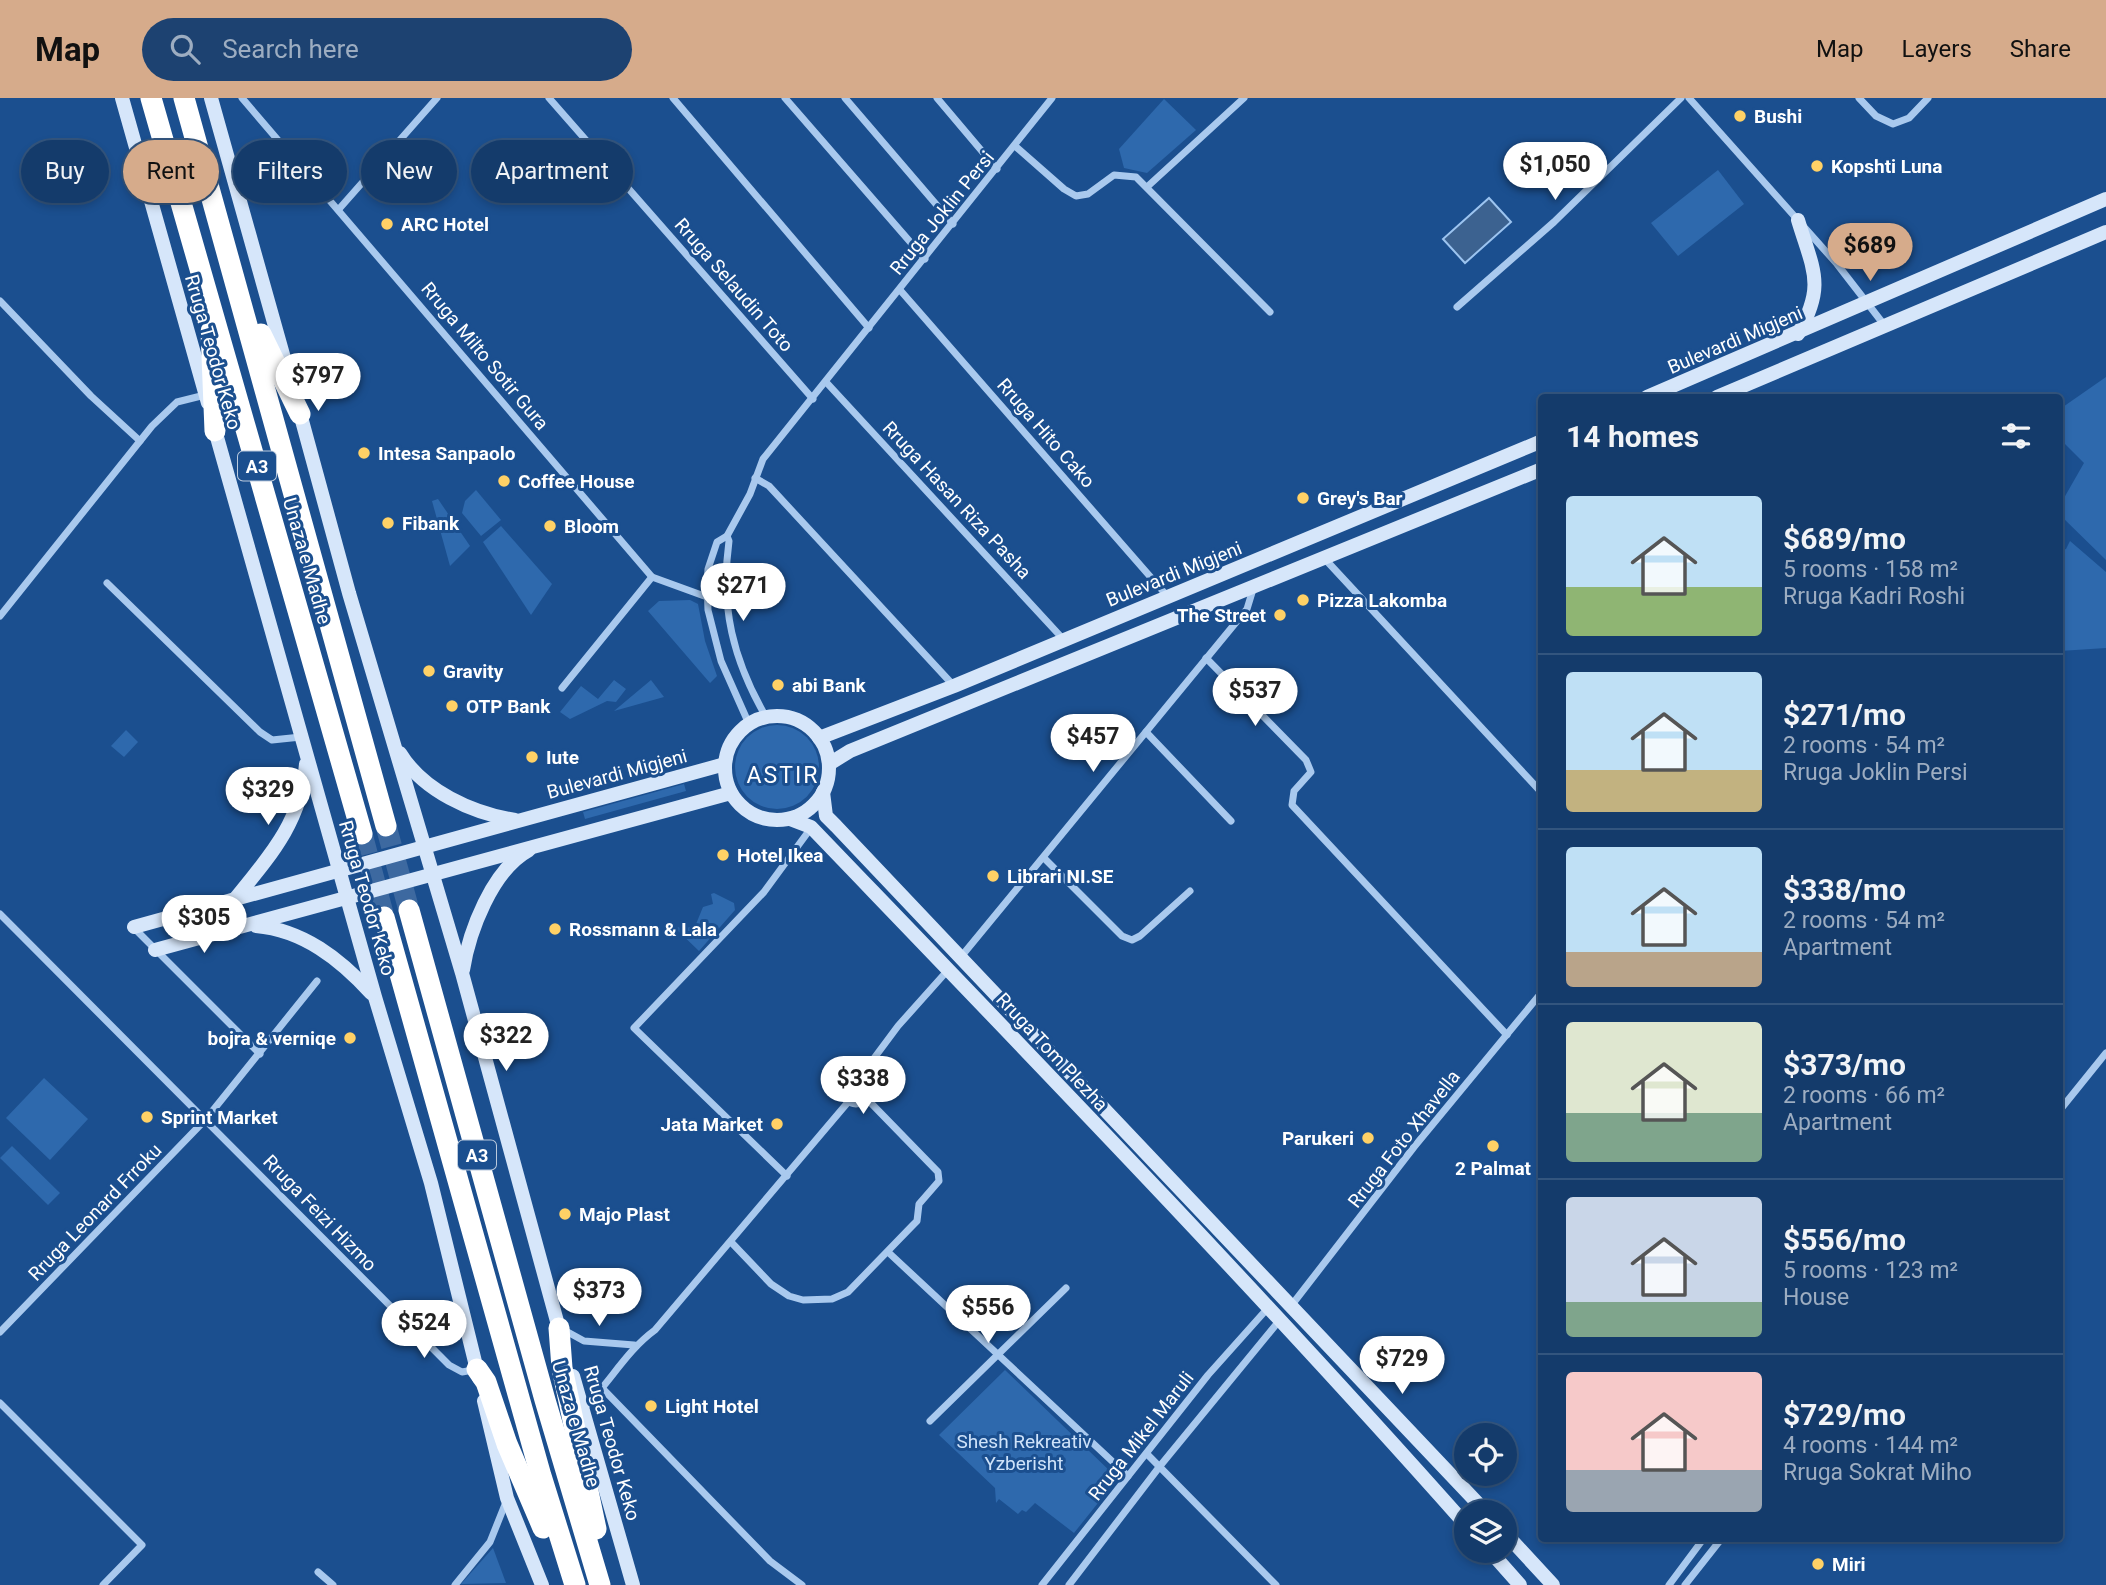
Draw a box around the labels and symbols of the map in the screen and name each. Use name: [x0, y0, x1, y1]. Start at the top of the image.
place label: Bushi: [1754, 105, 1802, 128]
marker: Bushi: [1732, 108, 1748, 124]
pin: $1,050: [1498, 142, 1612, 202]
street label: Rruga Joklin Persi: [885, 146, 999, 280]
place label: Kopshti Luna: [1831, 155, 1942, 178]
marker: Kopshti Luna: [1809, 158, 1825, 174]
place label: ARC Hotel: [401, 213, 489, 236]
street label: Rruga Selaudin Toto: [670, 214, 798, 356]
marker: ARC Hotel: [379, 216, 395, 232]
pin: $689: [1829, 223, 1911, 283]
street label: Rruga Teodor Keko: [180, 272, 246, 432]
street label: Rruga Milto Sotir Gura: [417, 277, 553, 435]
street label: Bulevardi Migjeni: [1664, 301, 1806, 379]
pin: $797: [277, 354, 359, 413]
street label: Rruga Hito Cako: [992, 374, 1100, 492]
street label: Rruga Hasan Riza Pasha: [878, 416, 1036, 584]
place label: Intesa Sanpaolo: [378, 442, 516, 465]
marker: Intesa Sanpaolo: [356, 445, 372, 461]
road number: A3: [238, 452, 276, 480]
place label: Coffee House: [518, 470, 635, 493]
marker: Coffee House: [496, 473, 512, 489]
place label: Grey's Bar: [1317, 487, 1403, 510]
marker: Grey's Bar: [1295, 490, 1311, 506]
street label: Unaza e Madhe: [278, 495, 336, 627]
place label: Fibank: [402, 512, 460, 535]
marker: Fibank: [380, 515, 396, 531]
place label: Bloom: [564, 515, 619, 538]
marker: Bloom: [542, 518, 558, 534]
street label: Bulevardi Migjeni: [1103, 536, 1245, 612]
pin: $271: [702, 564, 784, 623]
place label: Pizza Lakomba: [1317, 589, 1447, 612]
marker: Pizza Lakomba: [1295, 592, 1311, 608]
place label: The Street: [1177, 604, 1267, 627]
marker: The Street: [1272, 607, 1288, 623]
place label: Gravity: [443, 660, 504, 683]
marker: Gravity: [421, 663, 437, 679]
pin: $537: [1214, 668, 1296, 728]
place label: abi Bank: [792, 674, 867, 697]
marker: abi Bank: [770, 677, 786, 693]
place label: OTP Bank: [466, 695, 551, 718]
marker: OTP Bank: [444, 698, 460, 714]
pin: $457: [1052, 714, 1134, 774]
street label: Bulevardi Migjeni: [544, 744, 690, 804]
place label: Iute: [546, 746, 579, 769]
marker: Iute: [524, 749, 540, 765]
district label: ASTIR: [747, 762, 819, 789]
pin: $329: [227, 768, 309, 827]
street label: Rruga Teodor Keko: [334, 818, 400, 978]
place label: Hotel Ikea: [737, 844, 824, 867]
marker: Hotel Ikea: [715, 847, 731, 863]
place label: Librari NI.SE: [1007, 865, 1114, 888]
marker: Librari NI.SE: [985, 868, 1001, 884]
pin: $305: [163, 896, 245, 955]
place label: Rossmann & Lala: [569, 918, 717, 941]
marker: Rossmann & Lala: [547, 921, 563, 937]
street label: Rruga Tom Plezha: [991, 988, 1113, 1116]
pin: $322: [465, 1014, 547, 1073]
place label: bojra & verniqe: [208, 1027, 336, 1050]
marker: bojra & verniqe: [342, 1030, 358, 1046]
pin: $338: [822, 1056, 904, 1116]
street label: Rruga Foto Xhavella: [1343, 1066, 1465, 1212]
place label: Sprint Market: [161, 1106, 278, 1129]
marker: Sprint Market: [139, 1109, 155, 1125]
place label: Jata Market: [660, 1113, 764, 1136]
marker: Jata Market: [769, 1116, 785, 1132]
place label: Parukeri: [1282, 1127, 1354, 1150]
marker: Parukeri: [1360, 1130, 1376, 1146]
marker: 2 Palmat: [1485, 1138, 1501, 1154]
street label: Rruga Leonard Frroku: [24, 1139, 166, 1285]
road number: A3: [458, 1140, 496, 1170]
street label: Rruga Feizi Hizmo: [259, 1150, 381, 1276]
place label: 2 Palmat: [1455, 1157, 1532, 1180]
place label: Majo Plast: [579, 1203, 670, 1226]
marker: Majo Plast: [557, 1206, 573, 1222]
pin: $373: [558, 1268, 640, 1328]
pin: $556: [947, 1286, 1029, 1345]
pin: $524: [383, 1300, 465, 1360]
pin: $729: [1361, 1336, 1443, 1396]
street label: Unaza e Madhe: [547, 1358, 605, 1490]
street label: Rruga Teodor Keko: [579, 1363, 645, 1523]
street label: Rruga Mikel Maruli: [1083, 1367, 1199, 1505]
place label: Light Hotel: [665, 1395, 759, 1418]
marker: Light Hotel: [643, 1398, 659, 1414]
park label: Shesh Rekreativ Yzberisht: [957, 1430, 1091, 1475]
place label: Miri: [1832, 1553, 1866, 1576]
marker: Miri: [1810, 1556, 1826, 1572]

